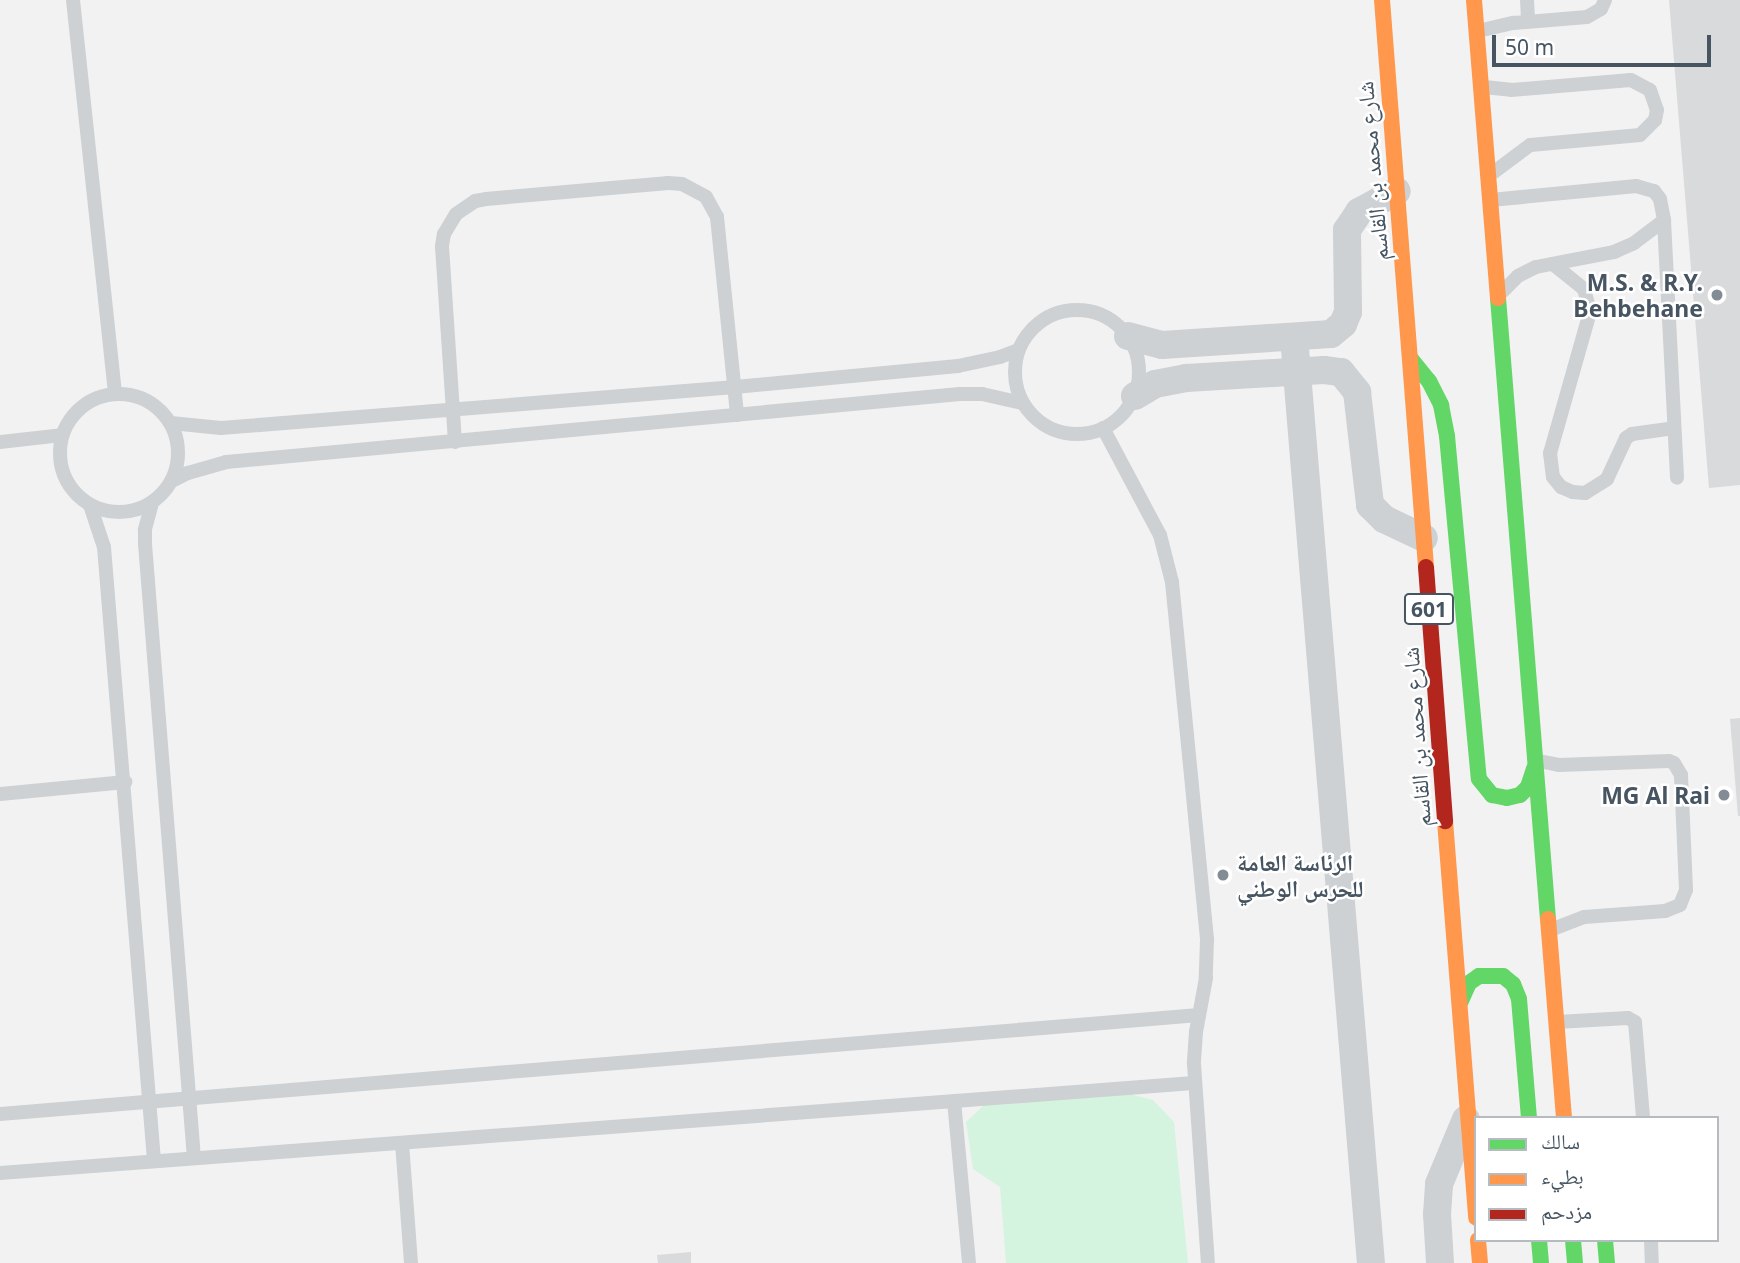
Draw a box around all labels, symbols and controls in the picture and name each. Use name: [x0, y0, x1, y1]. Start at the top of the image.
scale bar: [1495, 21, 1714, 65]
text: 50 m: [1505, 33, 1554, 61]
street label: شارع محمد بن القاسم: [1350, 80, 1394, 262]
place label: M.S. & R.Y. Behbehane: [1573, 268, 1703, 322]
marker: M.S. & R.Y. Behbehane: [1709, 287, 1725, 303]
road number: 601: [1403, 592, 1455, 626]
street label: شارع محمد بن القاسم: [1396, 646, 1436, 828]
place label: MG Al Rai: [1601, 781, 1710, 809]
marker: MG Al Rai: [1716, 787, 1732, 803]
place label: الرئاسة العامة للحرس الوطني: [1237, 848, 1363, 902]
marker: الرئاسة العامة للحرس الوطني: [1215, 867, 1231, 883]
legend: [1474, 1116, 1719, 1242]
text: سالك: [1541, 1127, 1580, 1155]
text: بطيء: [1541, 1162, 1584, 1190]
text: مزدحم: [1541, 1197, 1592, 1225]

